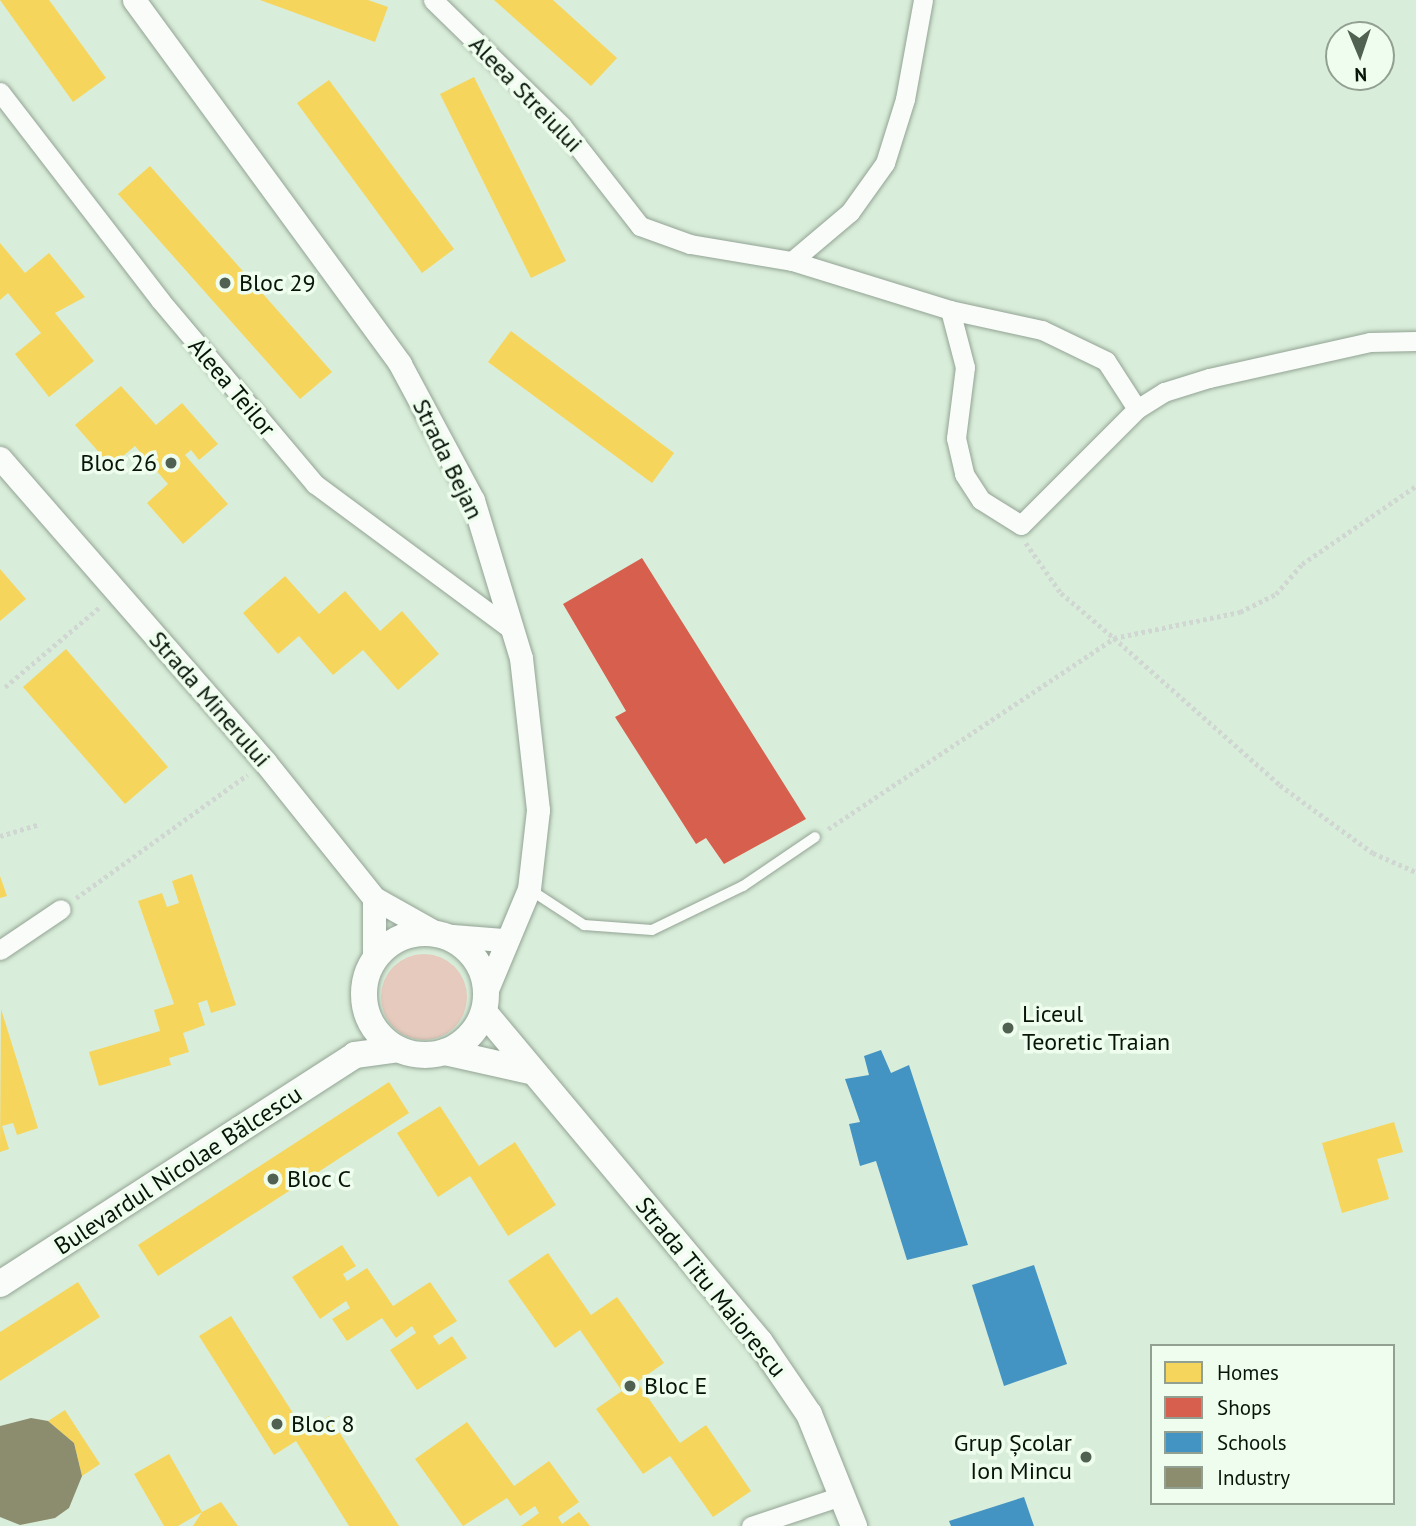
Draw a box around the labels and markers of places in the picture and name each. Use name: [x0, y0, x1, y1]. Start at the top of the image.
place label: Bloc 29: [239, 269, 316, 297]
marker: Bloc 29: [217, 275, 233, 291]
place label: Bloc 26: [80, 449, 157, 477]
marker: Bloc 26: [163, 455, 179, 471]
place label: Liceul Teoretic Traian: [1022, 1000, 1172, 1056]
marker: Liceul Teoretic Traian: [1000, 1020, 1016, 1036]
place label: Bloc C: [287, 1165, 352, 1193]
marker: Bloc C: [265, 1171, 281, 1187]
place label: Bloc E: [644, 1372, 708, 1400]
marker: Bloc E: [622, 1378, 638, 1394]
place label: Bloc 8: [291, 1410, 355, 1438]
marker: Bloc 8: [269, 1416, 285, 1432]
place label: Grup Școlar Ion Mincu: [954, 1429, 1072, 1485]
marker: Grup Școlar Ion Mincu: [1078, 1449, 1094, 1465]

